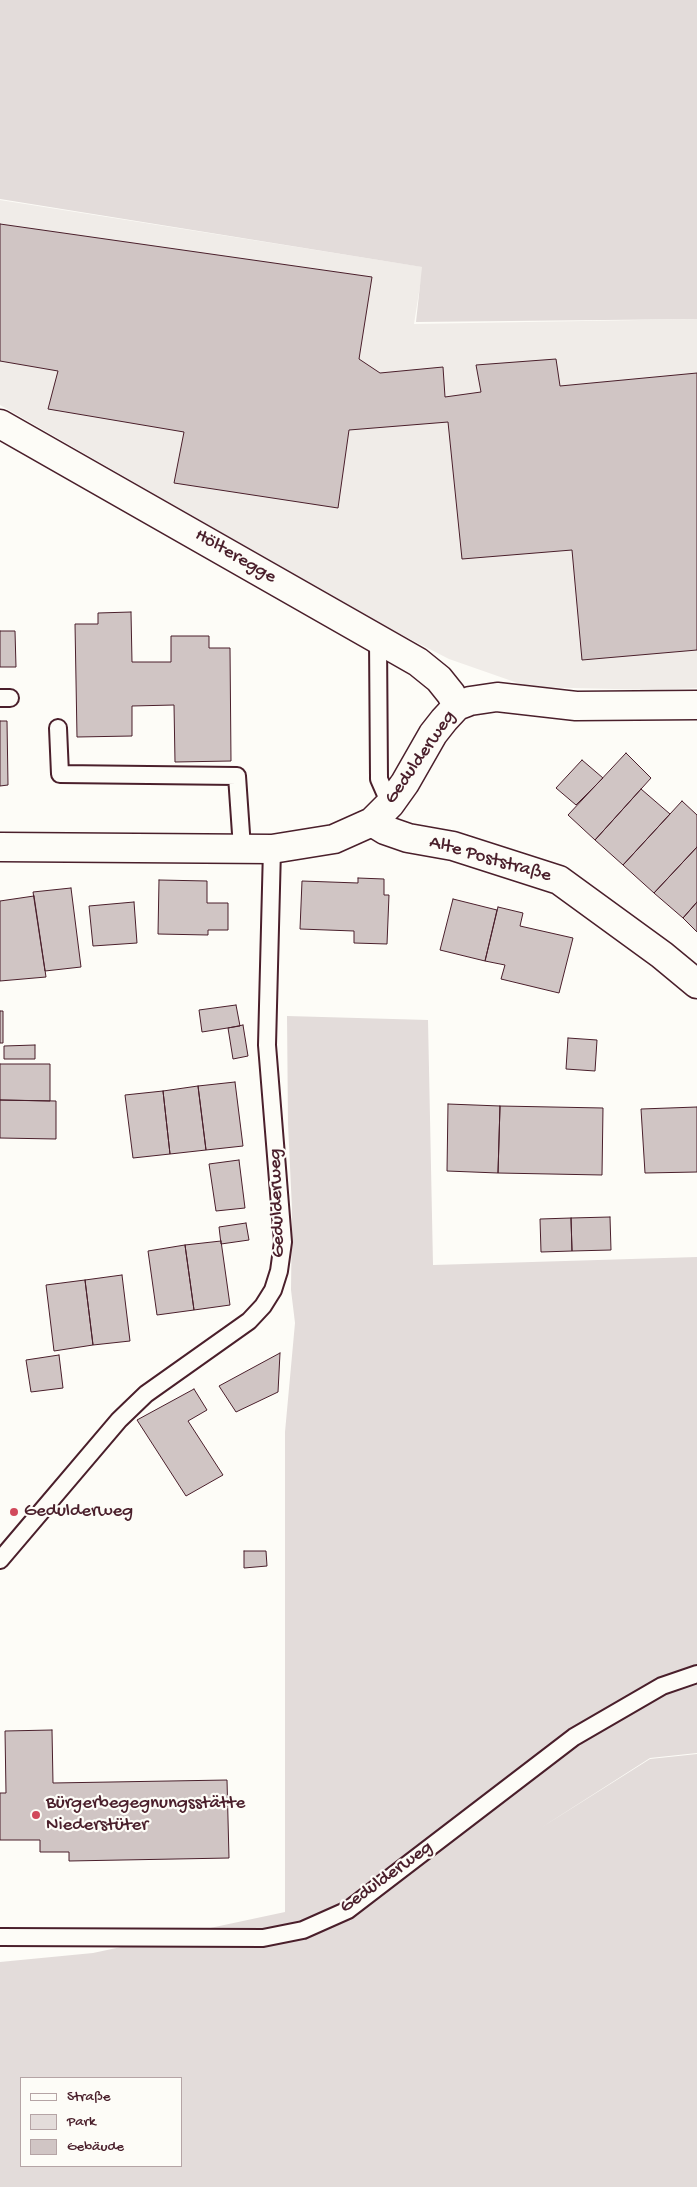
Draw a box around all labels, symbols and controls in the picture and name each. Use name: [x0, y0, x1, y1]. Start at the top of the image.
street label: Hölteregge: [190, 525, 280, 589]
street label: Gedulderweg: [380, 707, 462, 809]
street label: Alte Poststraße: [426, 832, 554, 888]
street label: Gedulderweg: [265, 1148, 291, 1258]
place label: Gedulderweg: [24, 1501, 133, 1523]
marker: Gedulderweg: [8, 1506, 20, 1518]
place label: Bürgerbegegnungsstätte Niederstüter: [46, 1793, 245, 1837]
marker: Bürgerbegegnungsstätte Niederstüter: [30, 1809, 42, 1821]
street label: Gedulderweg: [336, 1837, 438, 1919]
legend: [20, 2077, 182, 2167]
text: Straße: [67, 2088, 111, 2106]
text: Park: [67, 2113, 96, 2131]
text: Gebäude: [67, 2138, 124, 2156]

